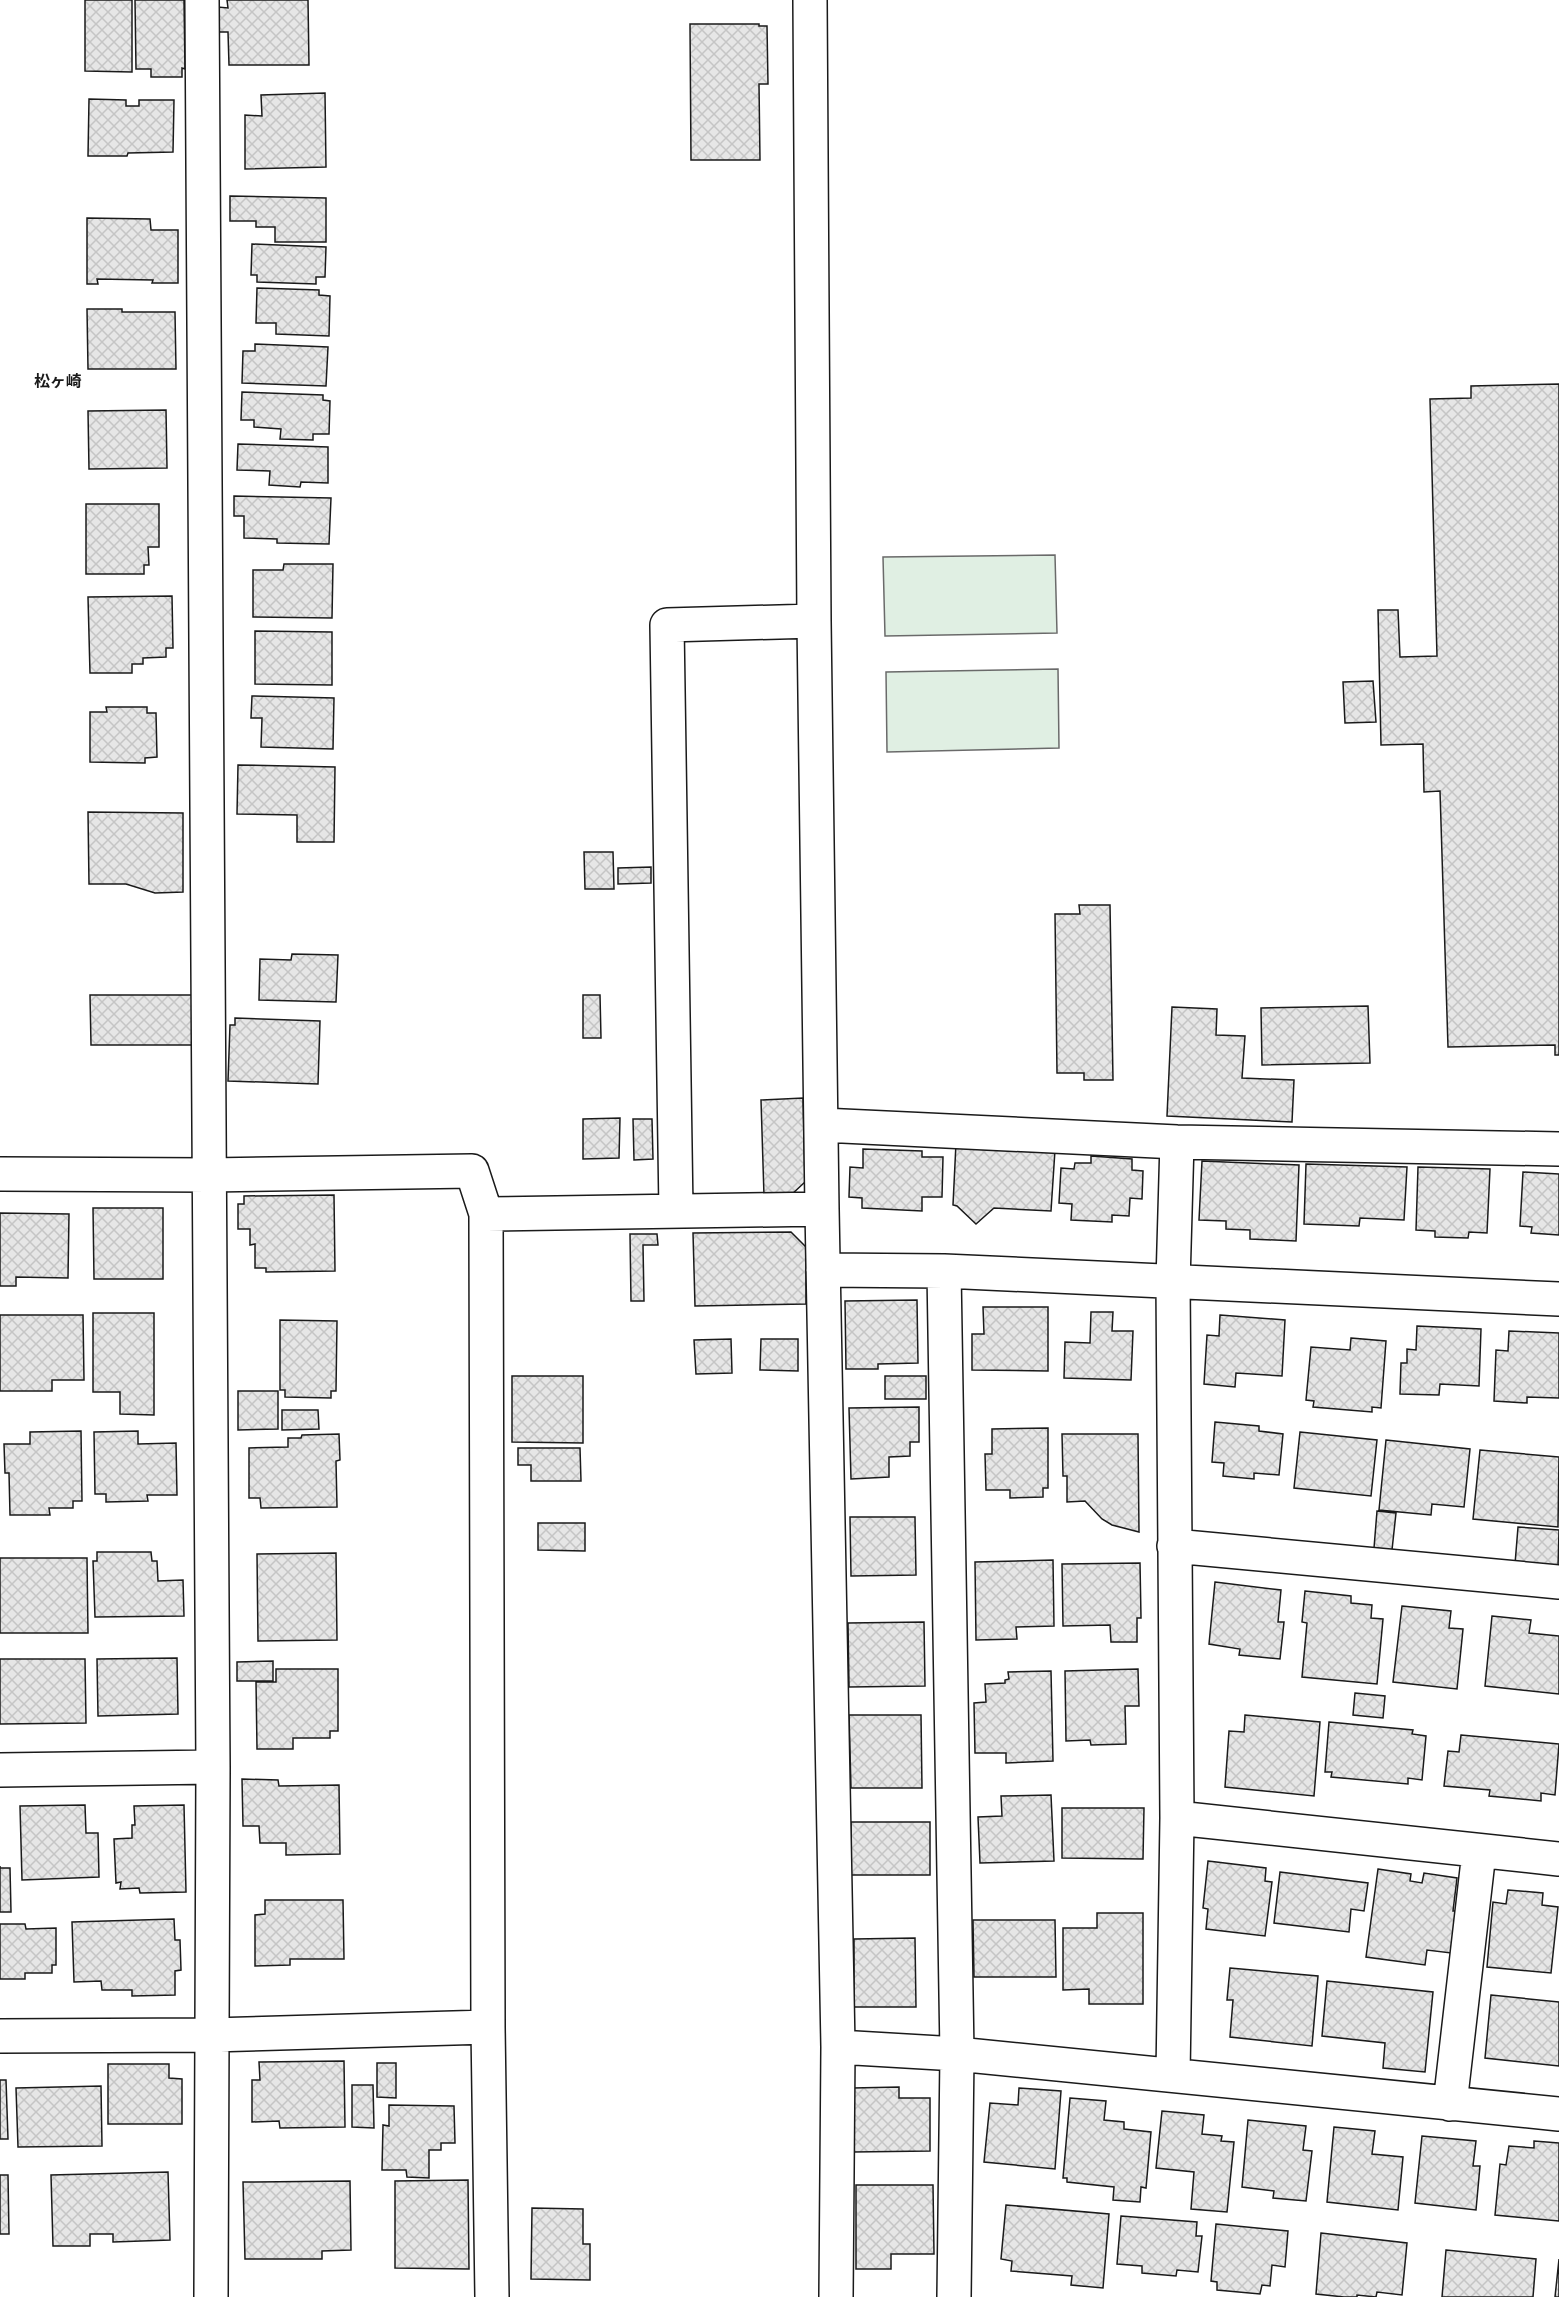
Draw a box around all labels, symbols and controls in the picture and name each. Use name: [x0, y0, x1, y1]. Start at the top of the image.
district label: 松ヶ崎: [34, 373, 82, 393]

